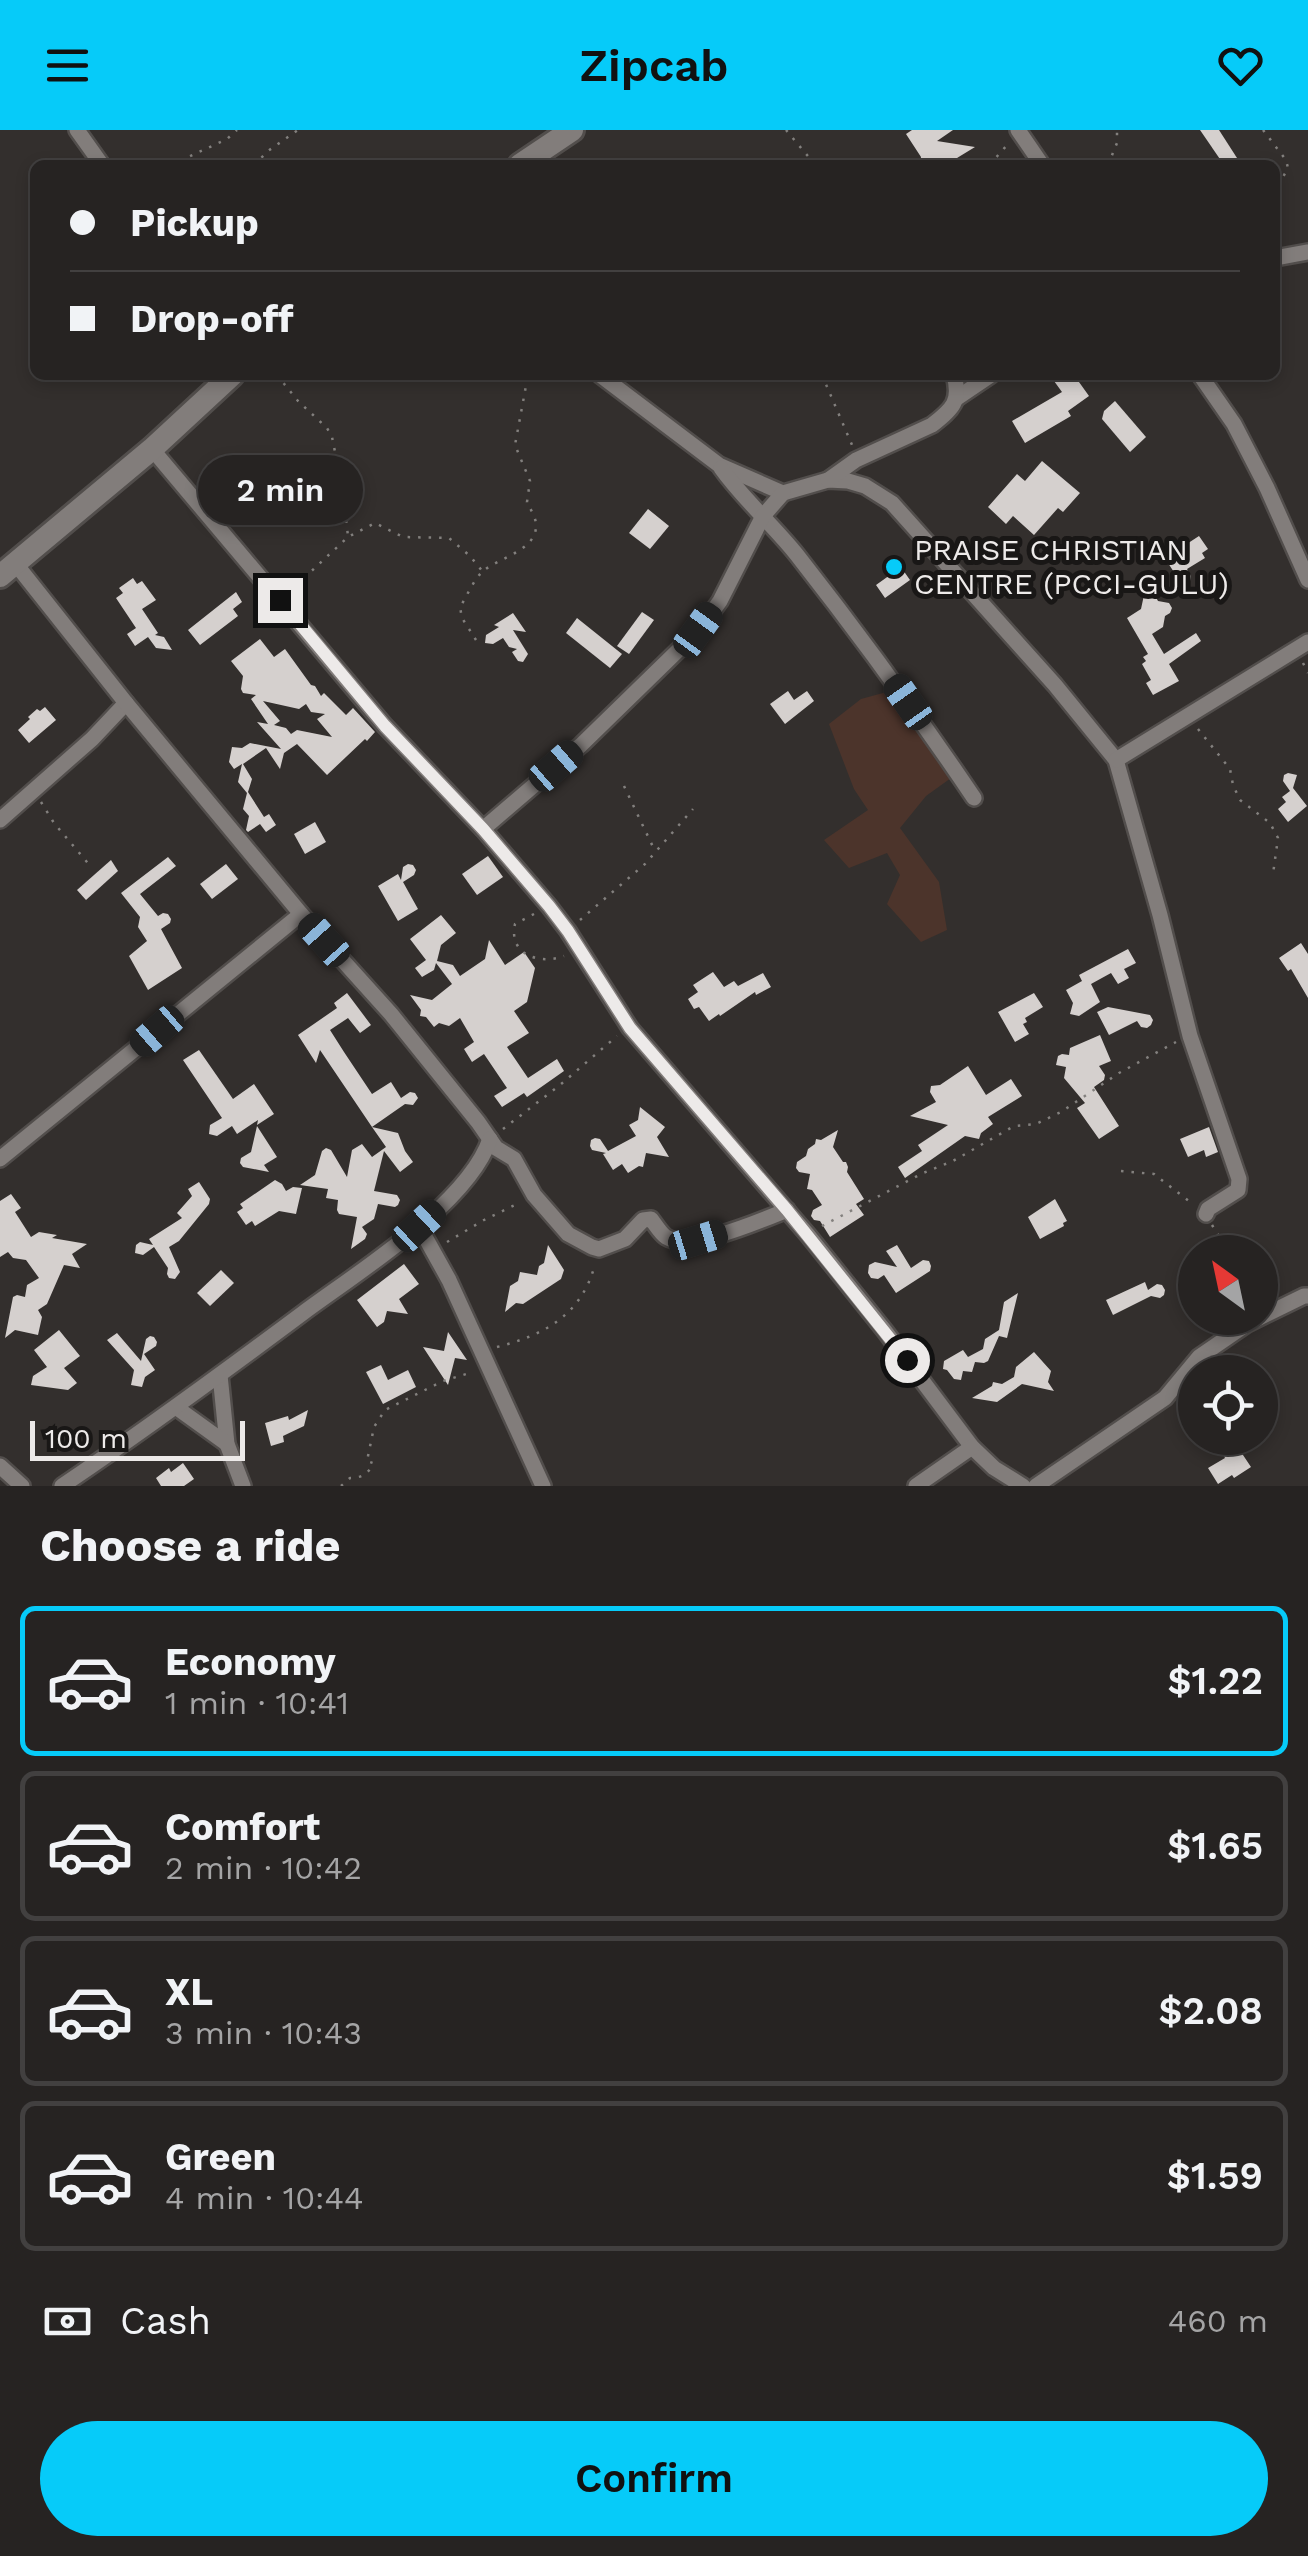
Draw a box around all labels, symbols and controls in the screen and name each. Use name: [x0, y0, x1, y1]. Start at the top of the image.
icon: menu: [40, 38, 95, 93]
icon: heart: [1213, 38, 1268, 93]
text: Zipcab: [580, 39, 728, 92]
text: Pickup: [130, 201, 259, 245]
text: Drop-off: [130, 297, 294, 341]
callout: 2 min: [198, 455, 362, 525]
text: 2 min: [237, 471, 324, 509]
place label: PRAISE CHRISTIAN CENTRE (PCCI-GULU): [914, 532, 1229, 601]
marker: PRAISE CHRISTIAN CENTRE (PCCI-GULU): [883, 556, 905, 578]
route end: [258, 578, 303, 623]
car: [668, 597, 728, 663]
car: [879, 669, 937, 735]
car: [524, 735, 588, 797]
car: [293, 908, 355, 972]
car: [125, 1000, 189, 1062]
car: [387, 1195, 451, 1257]
car: [665, 1217, 731, 1263]
north arrow: [1178, 1235, 1278, 1335]
map controls: [1178, 1235, 1278, 1455]
route start: [885, 1338, 930, 1383]
button: locate: [1178, 1355, 1278, 1455]
scale bar: [30, 1416, 245, 1460]
text: 100 m: [45, 1422, 127, 1455]
text: Choose a ride: [40, 1519, 340, 1572]
icon: car: [45, 1636, 135, 1726]
text: Economy: [165, 1640, 336, 1684]
text: $1.22: [1168, 1659, 1263, 1703]
text: 1 min · 10:41: [165, 1684, 349, 1722]
icon: car: [45, 1801, 135, 1891]
text: Comfort: [165, 1805, 320, 1849]
text: $1.65: [1167, 1824, 1263, 1868]
text: 2 min · 10:42: [165, 1849, 362, 1887]
icon: car: [45, 1966, 135, 2056]
text: XL: [165, 1970, 213, 2014]
text: $2.08: [1158, 1989, 1263, 2033]
text: 3 min · 10:43: [165, 2014, 362, 2052]
icon: car: [45, 2131, 135, 2221]
text: Green: [165, 2135, 276, 2179]
text: $1.59: [1167, 2154, 1263, 2198]
text: 4 min · 10:44: [165, 2179, 364, 2217]
icon: cash: [40, 2294, 95, 2349]
text: Cash: [120, 2299, 211, 2343]
text: 460 m: [1168, 2302, 1268, 2340]
button: Confirm: [40, 2421, 1268, 2536]

